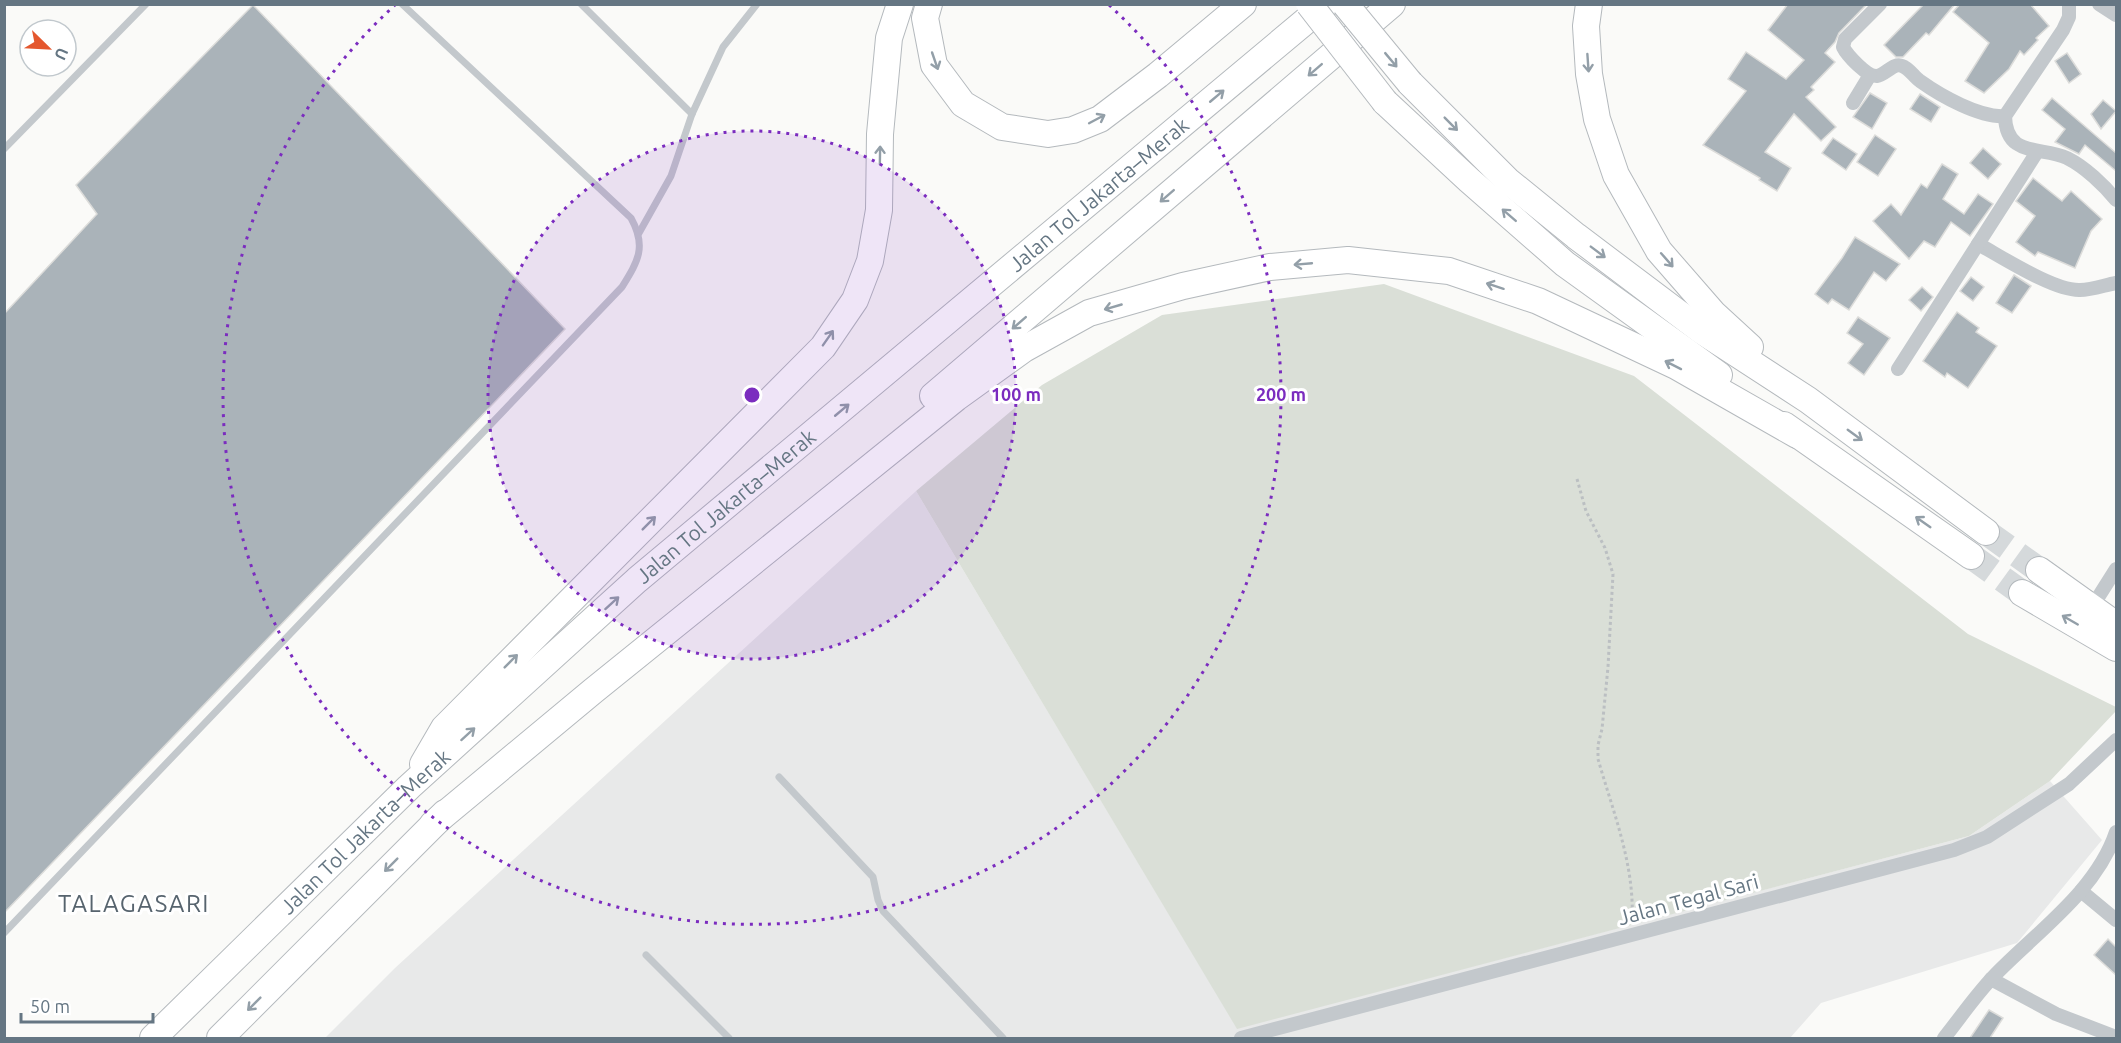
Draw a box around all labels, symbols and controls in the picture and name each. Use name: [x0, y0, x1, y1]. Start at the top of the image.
north arrow: [18, 18, 78, 78]
text: U: [51, 45, 72, 63]
one-way arrow: [930, 51, 941, 70]
one-way arrow: [1384, 52, 1397, 68]
one-way arrow: [1583, 52, 1594, 72]
one-way arrow: [1308, 63, 1323, 77]
one-way arrow: [1209, 89, 1224, 103]
street label: Jalan Tol Jakarta–Merak: [1004, 112, 1193, 276]
one-way arrow: [1087, 113, 1105, 124]
one-way arrow: [1444, 117, 1458, 132]
one-way arrow: [874, 146, 886, 166]
one-way arrow: [1159, 190, 1175, 203]
one-way arrow: [1501, 208, 1516, 222]
one-way arrow: [1589, 246, 1605, 259]
one-way arrow: [1660, 253, 1674, 268]
one-way arrow: [1293, 259, 1313, 270]
one-way arrow: [1486, 280, 1505, 291]
one-way arrow: [1104, 301, 1123, 313]
one-way arrow: [1012, 316, 1027, 330]
one-way arrow: [822, 331, 835, 347]
one-way arrow: [1664, 359, 1682, 370]
text: 100 m: [991, 384, 1041, 404]
text: 200 m: [1256, 384, 1306, 404]
centre of rings: [742, 385, 762, 405]
one-way arrow: [833, 403, 849, 416]
street label: Jalan Tol Jakarta–Merak: [631, 424, 821, 588]
one-way arrow: [1847, 429, 1863, 441]
one-way arrow: [641, 515, 656, 530]
one-way arrow: [1915, 516, 1931, 528]
one-way arrow: [604, 596, 619, 610]
one-way arrow: [2061, 614, 2078, 626]
one-way arrow: [503, 654, 518, 669]
one-way arrow: [460, 727, 475, 741]
street label: Jalan Tol Jakarta–Merak: [275, 744, 455, 919]
one-way arrow: [384, 858, 399, 873]
street label: Jalan Tegal Sari: [1615, 869, 1761, 929]
district label: TALAGASARI: [58, 890, 210, 917]
scale bar: [21, 986, 153, 1024]
text: 50 m: [30, 996, 70, 1016]
one-way arrow: [247, 996, 262, 1011]

